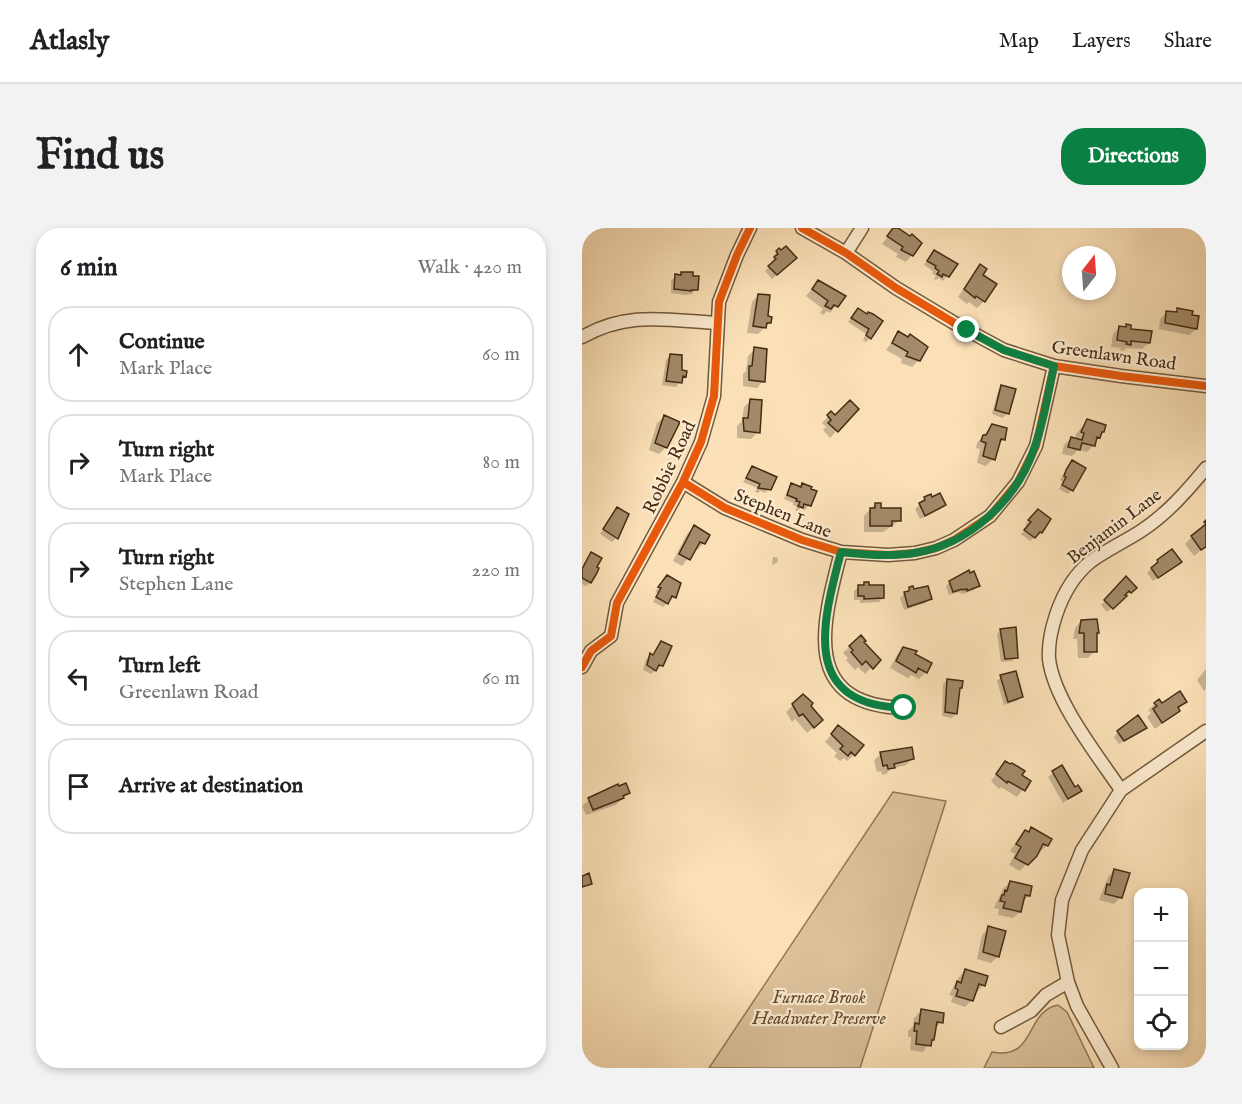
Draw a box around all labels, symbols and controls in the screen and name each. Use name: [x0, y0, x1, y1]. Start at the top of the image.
text: Atlasly: [30, 24, 109, 59]
text: Map: [999, 28, 1039, 55]
text: Layers: [1072, 28, 1131, 55]
text: Share: [1164, 28, 1212, 55]
button: Directions: [1061, 128, 1206, 185]
text: Find us: [36, 130, 164, 183]
north arrow: [1062, 246, 1116, 300]
text: 6 min: [60, 251, 118, 284]
text: Walk · 420 m: [417, 255, 522, 280]
route end: [953, 316, 979, 342]
text: Continue: [119, 328, 205, 356]
street label: Greenlawn Road: [1050, 336, 1178, 377]
icon: ahead: [62, 338, 95, 371]
text: 60 m: [482, 342, 520, 367]
text: Mark Place: [119, 356, 212, 381]
street label: Robbie Road: [639, 417, 702, 518]
text: Turn right: [119, 436, 214, 464]
icon: right: [62, 446, 95, 479]
text: 80 m: [483, 450, 520, 475]
text: Mark Place: [119, 464, 212, 489]
street label: Stephen Lane: [730, 484, 835, 544]
street label: Benjamin Lane: [1063, 484, 1167, 570]
text: Turn right: [119, 544, 214, 572]
icon: right: [62, 554, 95, 587]
text: 220 m: [472, 558, 520, 583]
text: Stephen Lane: [119, 572, 234, 597]
text: Turn left: [119, 652, 201, 680]
icon: left: [62, 662, 95, 695]
text: 60 m: [482, 666, 520, 691]
text: Greenlawn Road: [119, 680, 258, 705]
route start: [890, 694, 916, 720]
icon: arrive: [62, 770, 95, 803]
text: Arrive at destination: [119, 772, 303, 800]
map controls: [1134, 888, 1188, 1050]
button: +: [1134, 888, 1188, 942]
button: −: [1134, 942, 1188, 996]
park label: Furnace Brook Headwater Preserve: [751, 987, 886, 1031]
button: locate: [1134, 996, 1188, 1050]

